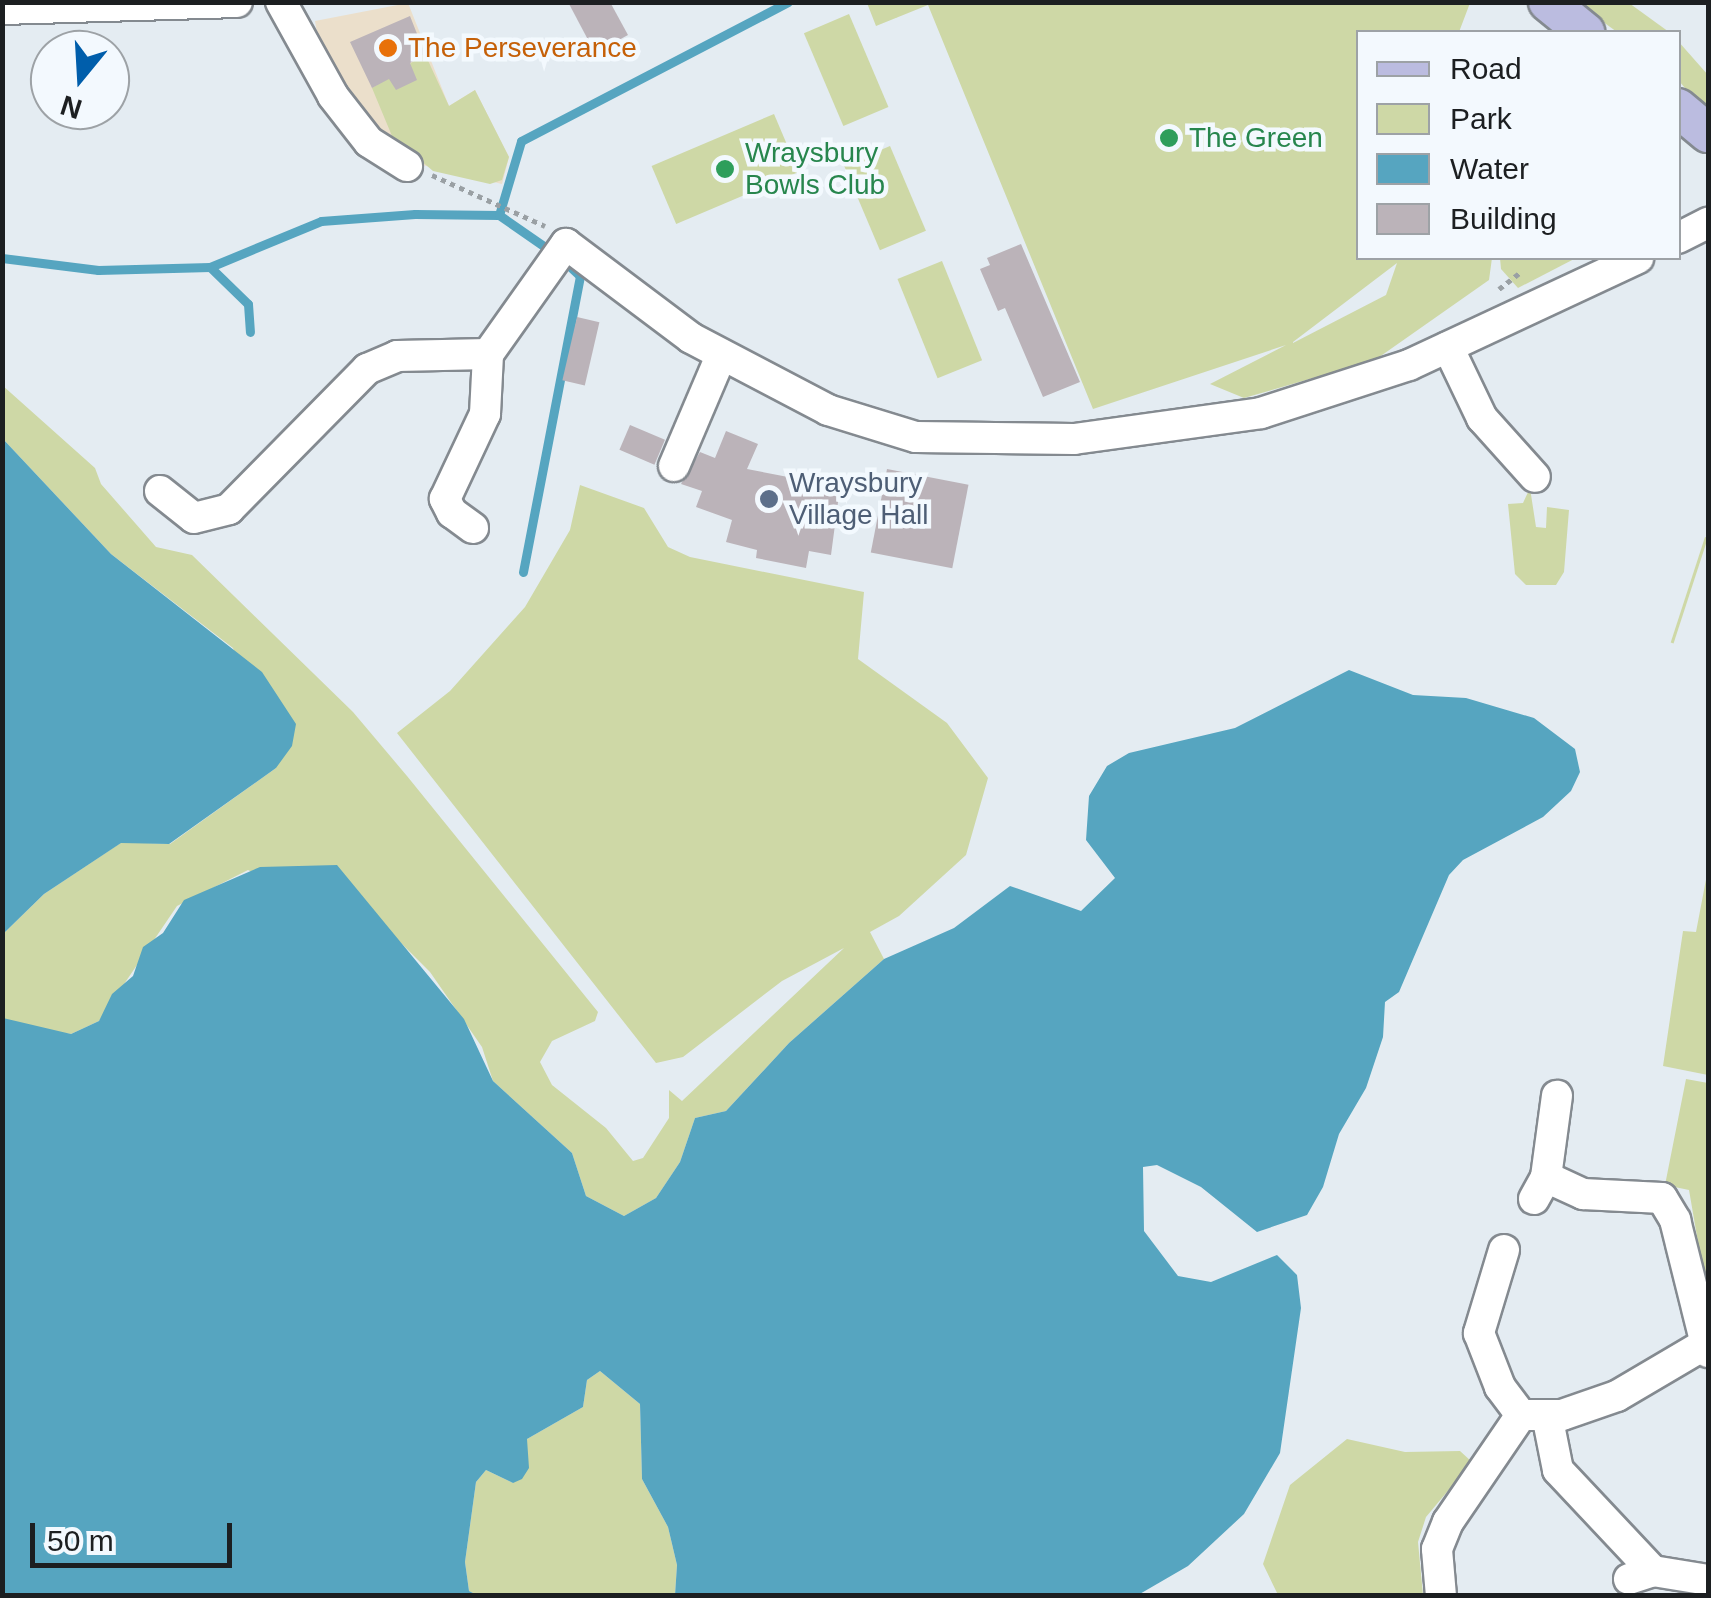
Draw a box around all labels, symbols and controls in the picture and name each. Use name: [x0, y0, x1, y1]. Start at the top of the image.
north arrow: [30, 30, 130, 130]
legend: [1356, 30, 1681, 260]
place label: The Perseverance: [408, 31, 637, 65]
marker: The Perseverance: [377, 37, 399, 59]
text: Road: [1450, 52, 1522, 85]
text: N: [57, 89, 86, 125]
text: Park: [1450, 102, 1512, 135]
place label: The Green: [1189, 121, 1323, 155]
marker: The Green: [1158, 127, 1180, 149]
place label: Wraysbury Bowls Club: [745, 136, 885, 202]
text: Water: [1450, 152, 1529, 185]
marker: Wraysbury Bowls Club: [714, 158, 736, 180]
text: Building: [1450, 202, 1557, 235]
place label: Wraysbury Village Hall: [789, 466, 929, 532]
marker: Wraysbury Village Hall: [758, 488, 780, 510]
scale bar: [35, 1503, 238, 1565]
text: 50 m: [47, 1524, 114, 1557]

